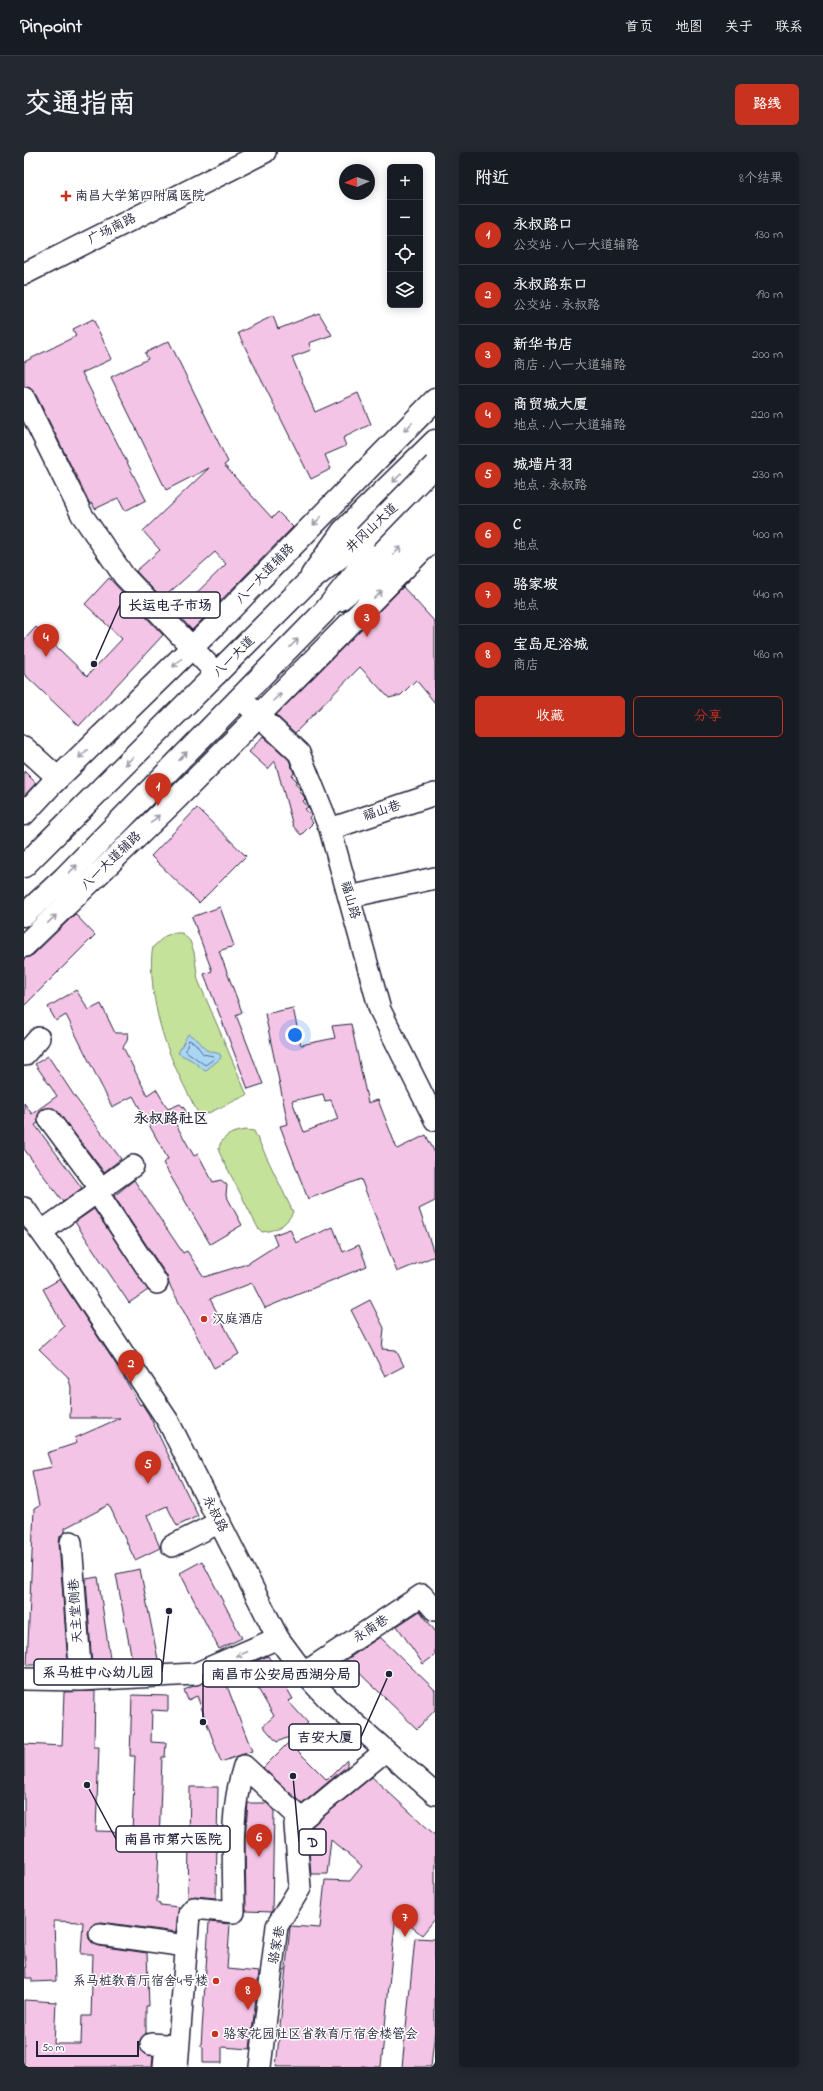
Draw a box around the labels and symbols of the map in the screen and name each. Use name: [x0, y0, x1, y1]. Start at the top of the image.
north arrow: [339, 164, 375, 200]
place label: 南昌大学第四附属医院: [75, 187, 205, 206]
marker: 南昌大学第四附属医院: [60, 190, 72, 202]
street label: 广场南路: [85, 209, 139, 249]
one-way arrow: [403, 422, 413, 432]
one-way arrow: [392, 473, 402, 483]
street label: 井冈山大道: [342, 499, 402, 557]
one-way arrow: [312, 516, 322, 526]
street label: 八一大道辅路: [231, 539, 299, 609]
one-way arrow: [392, 546, 402, 556]
one-way arrow: [373, 590, 383, 600]
callout: 长运电子市场: [120, 592, 220, 618]
text: 长运电子市场: [128, 596, 212, 617]
pin: 3: [354, 604, 380, 637]
pin: 4: [33, 624, 59, 657]
street label: 八一大道: [209, 632, 259, 682]
one-way arrow: [289, 638, 299, 648]
one-way arrow: [172, 658, 182, 668]
one-way arrow: [272, 692, 281, 702]
one-way arrow: [78, 749, 88, 758]
one-way arrow: [178, 751, 188, 761]
one-way arrow: [124, 756, 134, 766]
pin: 1: [145, 773, 171, 806]
street label: 福山巷: [361, 796, 403, 826]
one-way arrow: [150, 814, 160, 824]
street label: 八一大道辅路: [76, 827, 146, 895]
one-way arrow: [68, 864, 78, 874]
street label: 福山路: [335, 879, 365, 921]
one-way arrow: [47, 914, 57, 924]
your location: [285, 1025, 305, 1045]
district label: 永叔路社区: [133, 1108, 209, 1130]
place label: 汉庭酒店: [212, 1310, 264, 1329]
marker: 汉庭酒店: [199, 1314, 209, 1324]
pin: 2: [118, 1350, 144, 1383]
pin: 5: [135, 1451, 161, 1484]
street label: 永叔路: [198, 1492, 232, 1536]
street label: 天主堂侧巷: [64, 1578, 88, 1644]
street label: 永南巷: [349, 1610, 393, 1648]
one-way arrow: [237, 1650, 249, 1658]
callout: 系马桩中心幼儿园: [34, 1659, 162, 1685]
callout: 南昌市公安局西湖分局: [203, 1661, 359, 1687]
text: 系马桩中心幼儿园: [42, 1663, 154, 1684]
text: 南昌市公安局西湖分局: [211, 1665, 351, 1686]
callout: 吉安大厦: [289, 1724, 361, 1750]
text: 吉安大厦: [297, 1728, 353, 1749]
pin: 6: [246, 1824, 272, 1857]
callout: 南昌市第六医院: [116, 1826, 230, 1852]
callout: D: [299, 1829, 326, 1855]
text: 南昌市第六医院: [124, 1830, 222, 1851]
text: D: [307, 1833, 318, 1854]
pin: 7: [392, 1904, 418, 1937]
street label: 骆家巷: [264, 1924, 290, 1966]
place label: 系马桩教育厅宿舍4号楼: [73, 1972, 208, 1991]
marker: 系马桩教育厅宿舍4号楼: [211, 1976, 221, 1986]
pin: 8: [235, 1977, 261, 2010]
place label: 骆家花园社区省教育厅宿舍楼管会: [223, 2025, 418, 2044]
marker: 骆家花园社区省教育厅宿舍楼管会: [210, 2029, 220, 2039]
scale bar: [36, 2039, 139, 2058]

